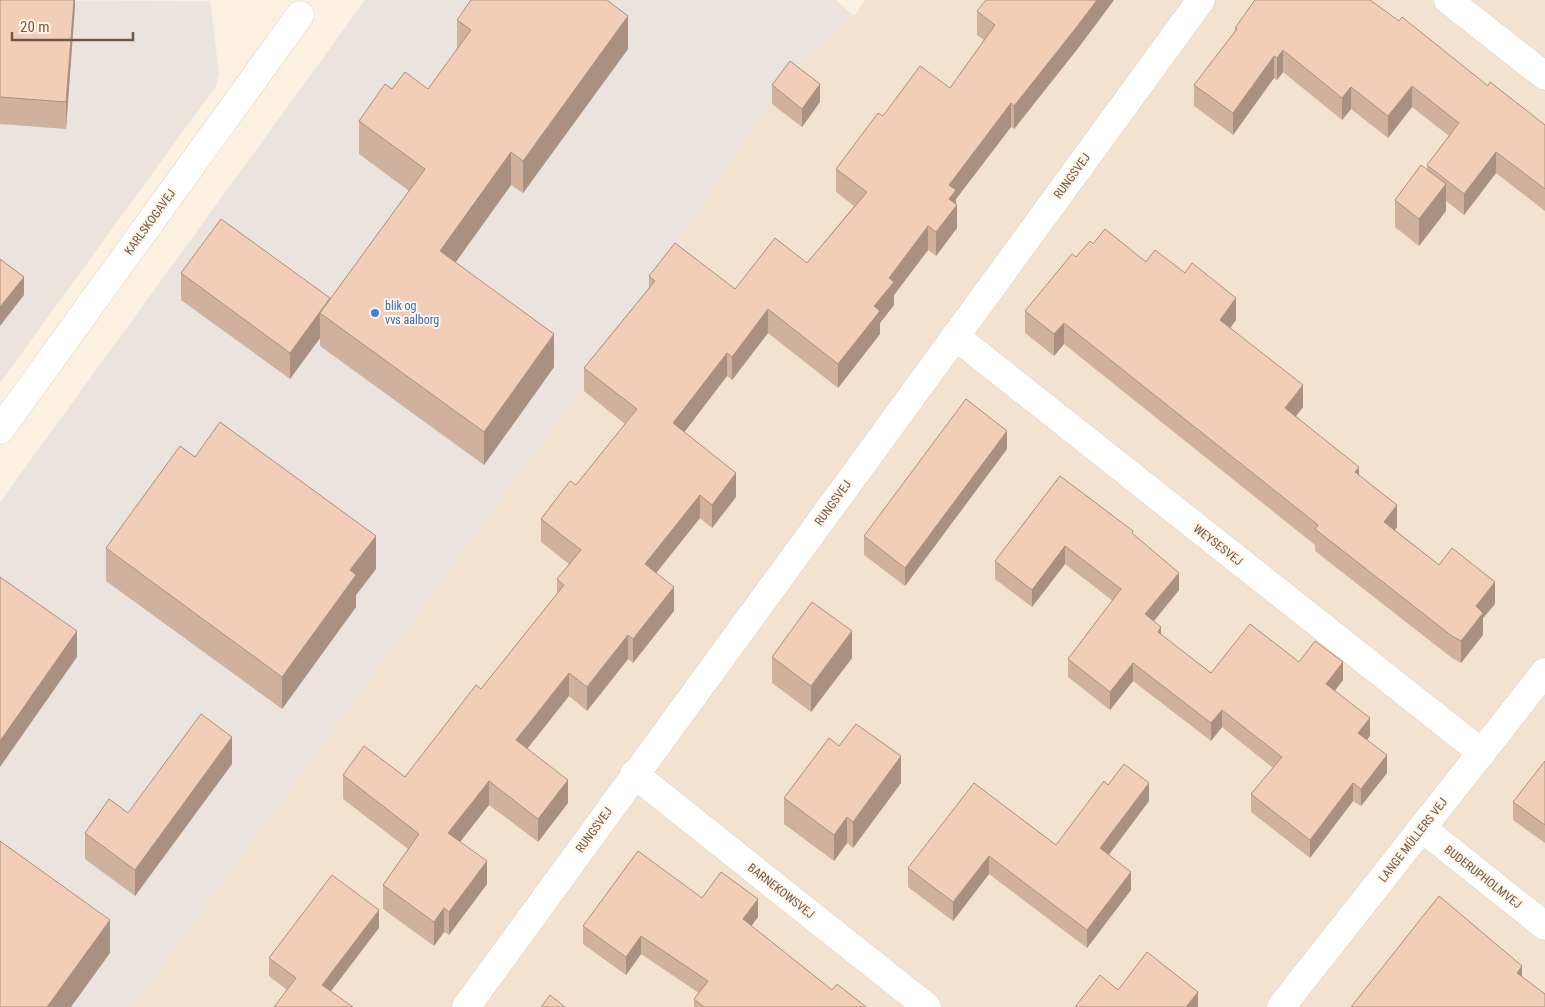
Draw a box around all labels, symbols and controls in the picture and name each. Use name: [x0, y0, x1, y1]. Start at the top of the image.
scale bar: [12, 10, 134, 42]
text: 20 m: [20, 18, 50, 36]
street label: RUNGSVEJ: [1051, 151, 1093, 201]
street label: KARLSKOGAVEJ: [122, 187, 178, 257]
place label: blik og vvs aalborg: [385, 299, 439, 327]
marker: blik og vvs aalborg: [369, 307, 381, 319]
street label: RUNGSVEJ: [812, 478, 854, 528]
street label: WEYSESVEJ: [1191, 522, 1245, 568]
street label: LANGE MÜLLERS VEJ: [1375, 794, 1450, 885]
street label: RUNGSVEJ: [573, 805, 615, 855]
street label: BUDERUPHOLMVEJ: [1442, 843, 1524, 911]
street label: BARNEKOWSVEJ: [745, 861, 817, 921]

